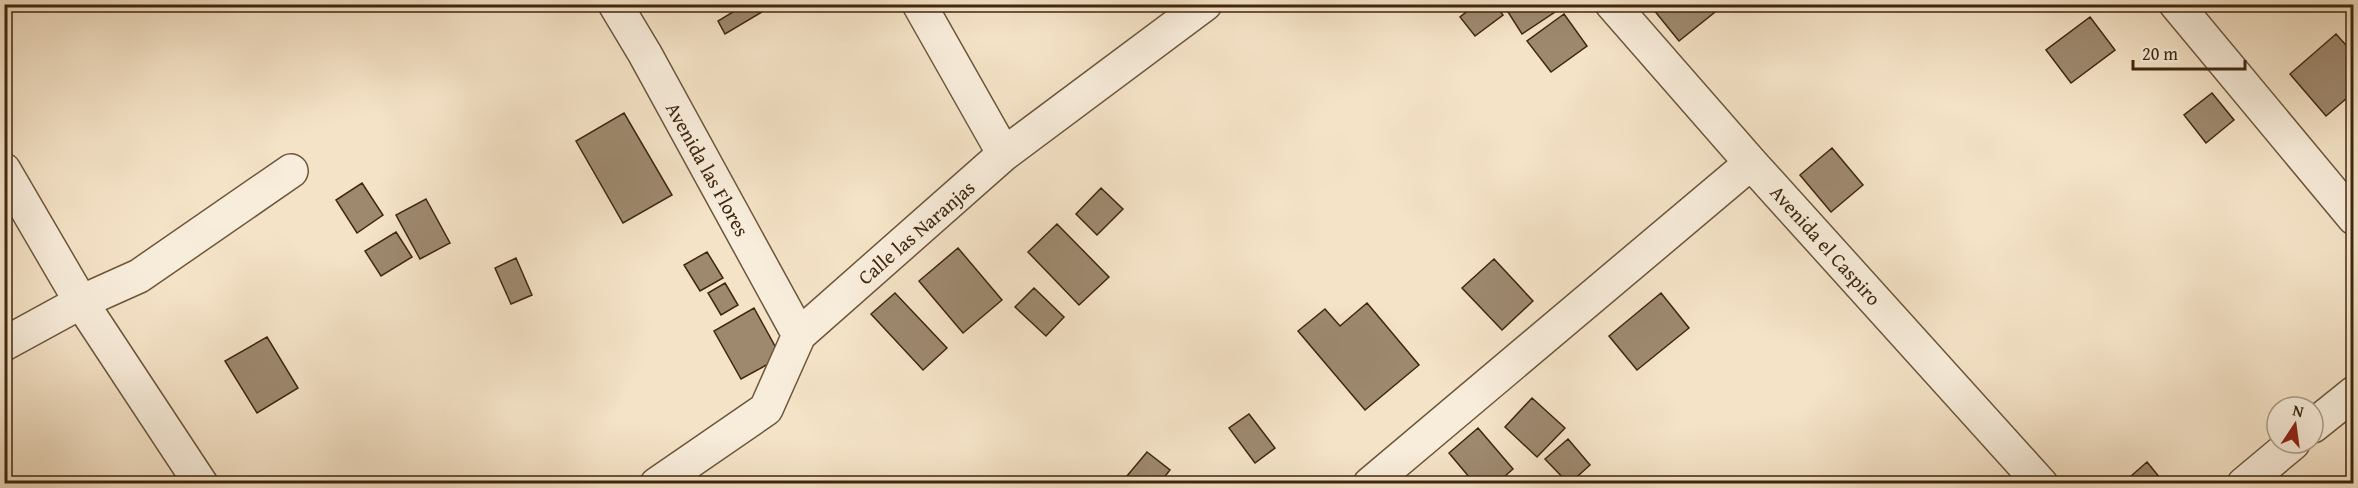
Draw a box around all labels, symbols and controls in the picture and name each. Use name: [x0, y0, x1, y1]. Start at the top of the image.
scale bar: [2133, 33, 2246, 71]
text: 20 m: [2142, 40, 2178, 67]
street label: Avenida las Flores: [659, 97, 757, 242]
street label: Calle las Naranjas: [851, 173, 981, 291]
street label: Avenida el Caspiro: [1764, 178, 1888, 312]
north arrow: [2265, 395, 2325, 455]
text: N: [2290, 397, 2307, 423]

